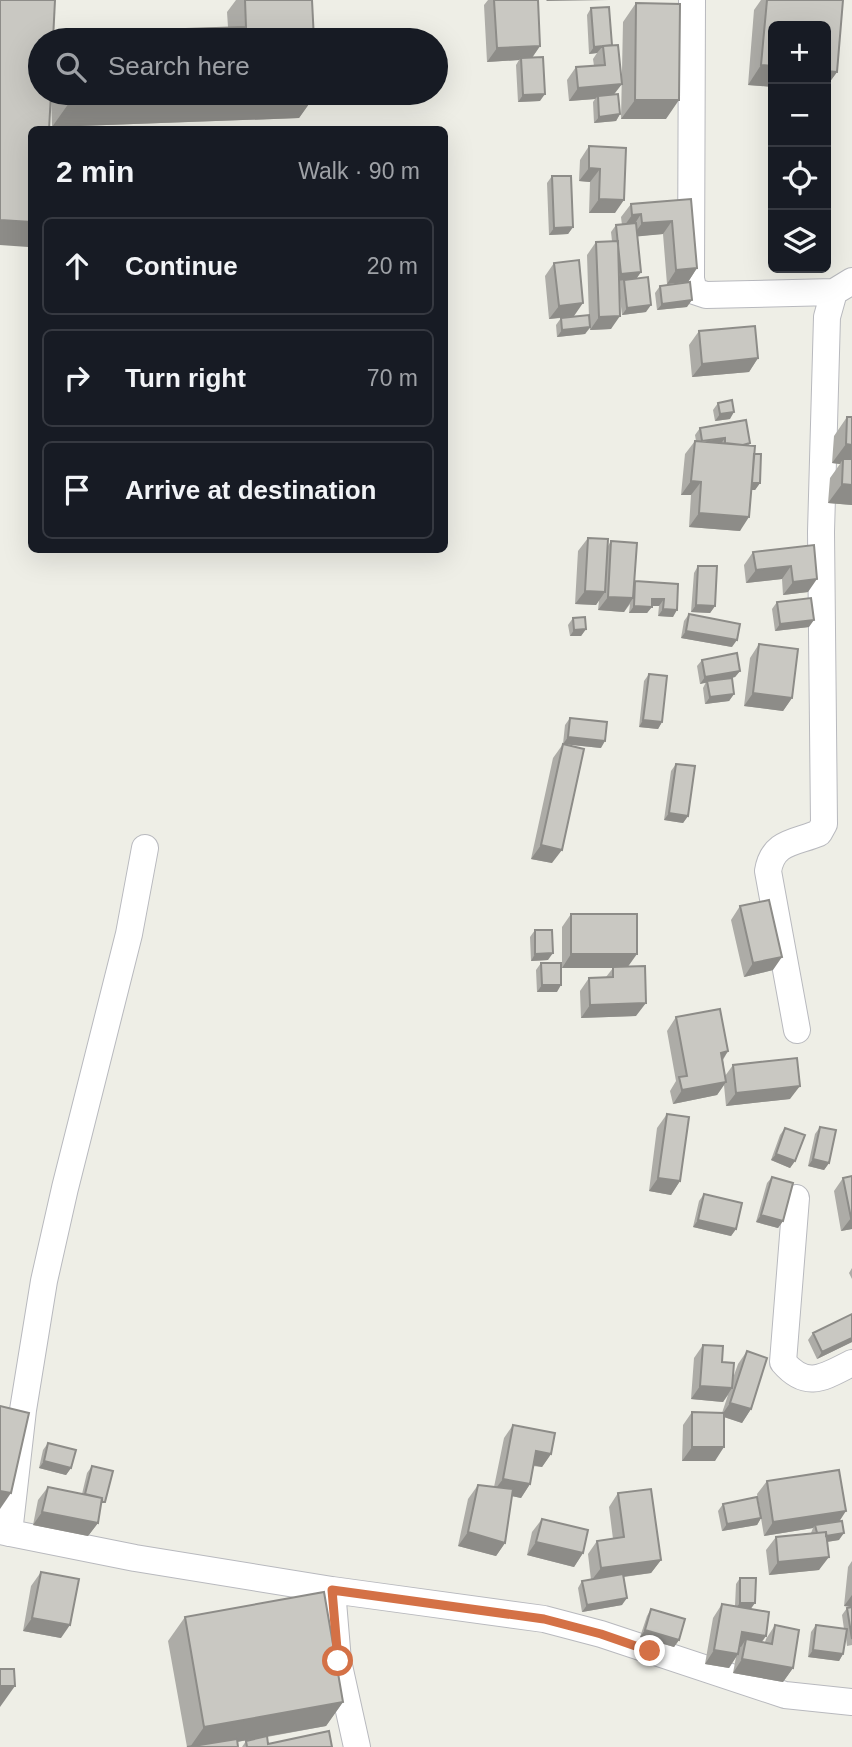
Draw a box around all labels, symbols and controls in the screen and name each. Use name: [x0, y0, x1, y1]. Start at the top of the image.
map controls: [768, 21, 831, 273]
button: +: [768, 21, 831, 84]
search box: [28, 28, 448, 105]
icon: search: [52, 48, 90, 86]
text: Search here: [108, 51, 250, 81]
button: −: [768, 84, 831, 147]
button: locate: [768, 147, 831, 210]
text: 2 min: [56, 155, 134, 188]
text: Walk · 90 m: [298, 158, 420, 184]
button: layers: [768, 210, 831, 273]
icon: ahead: [58, 247, 96, 285]
text: Continue: [125, 251, 238, 281]
text: 20 m: [367, 253, 418, 279]
icon: right: [58, 359, 96, 397]
text: Turn right: [125, 363, 246, 393]
text: 70 m: [367, 365, 418, 391]
icon: arrive: [58, 471, 96, 509]
text: Arrive at destination: [125, 475, 376, 505]
route end: [634, 1635, 665, 1666]
route start: [322, 1645, 353, 1676]

